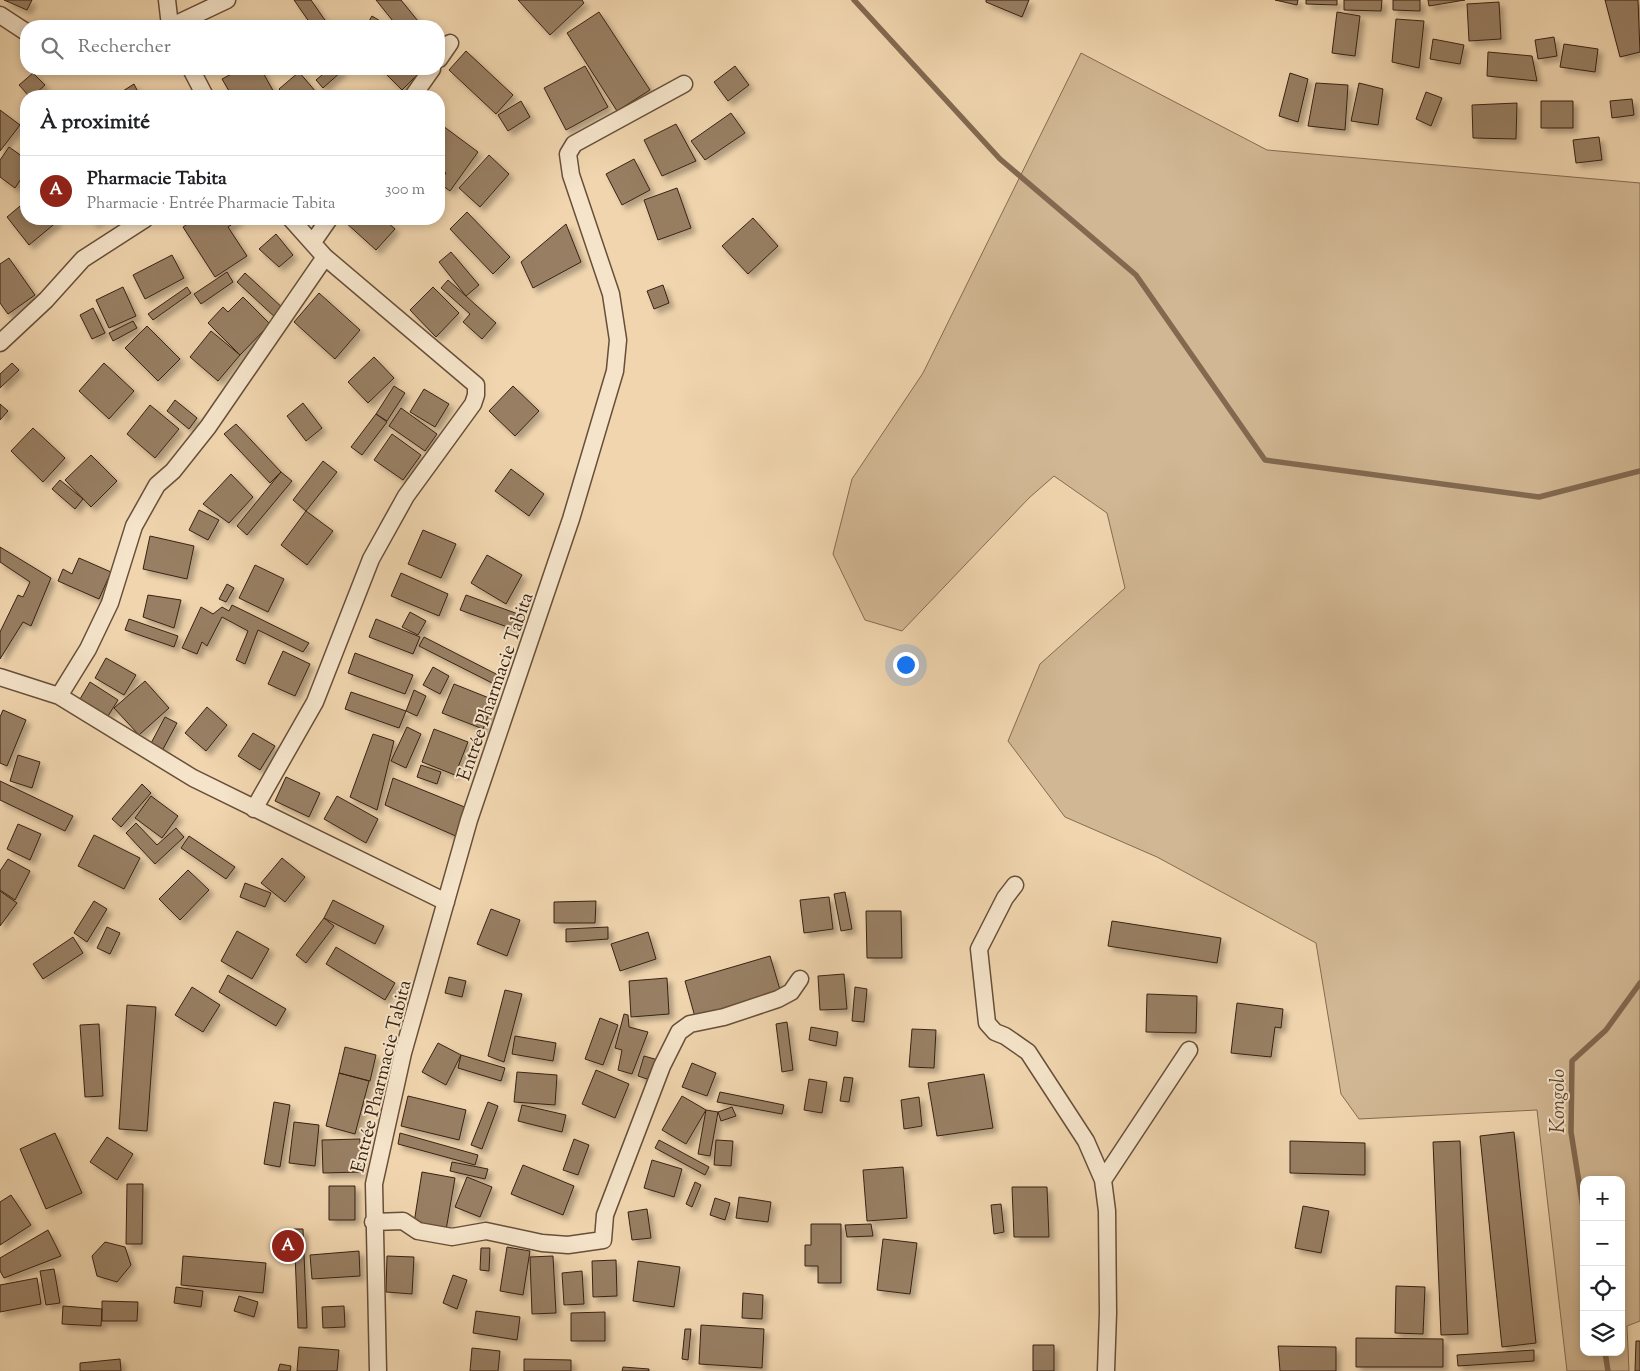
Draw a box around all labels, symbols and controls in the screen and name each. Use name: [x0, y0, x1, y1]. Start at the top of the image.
search box: [20, 20, 445, 75]
icon: search: [38, 34, 66, 62]
text: Rechercher: [78, 34, 171, 61]
text: À proximité: [40, 108, 150, 138]
text: Pharmacie Tabita: [87, 166, 227, 193]
text: A: [50, 179, 63, 202]
text: 300 m: [385, 179, 425, 202]
text: Pharmacie · Entrée Pharmacie Tabita: [87, 193, 335, 216]
street label: Entrée Pharmacie Tabita: [451, 589, 541, 785]
your location: [893, 652, 919, 678]
street label: Entrée Pharmacie Tabita: [345, 977, 419, 1176]
water label: Kongolo: [1545, 1069, 1574, 1133]
map controls: [1580, 1176, 1625, 1356]
button: +: [1580, 1176, 1625, 1221]
button: −: [1580, 1221, 1625, 1266]
pin: A: [272, 1227, 304, 1265]
button: locate: [1580, 1266, 1625, 1311]
button: layers: [1580, 1311, 1625, 1356]

